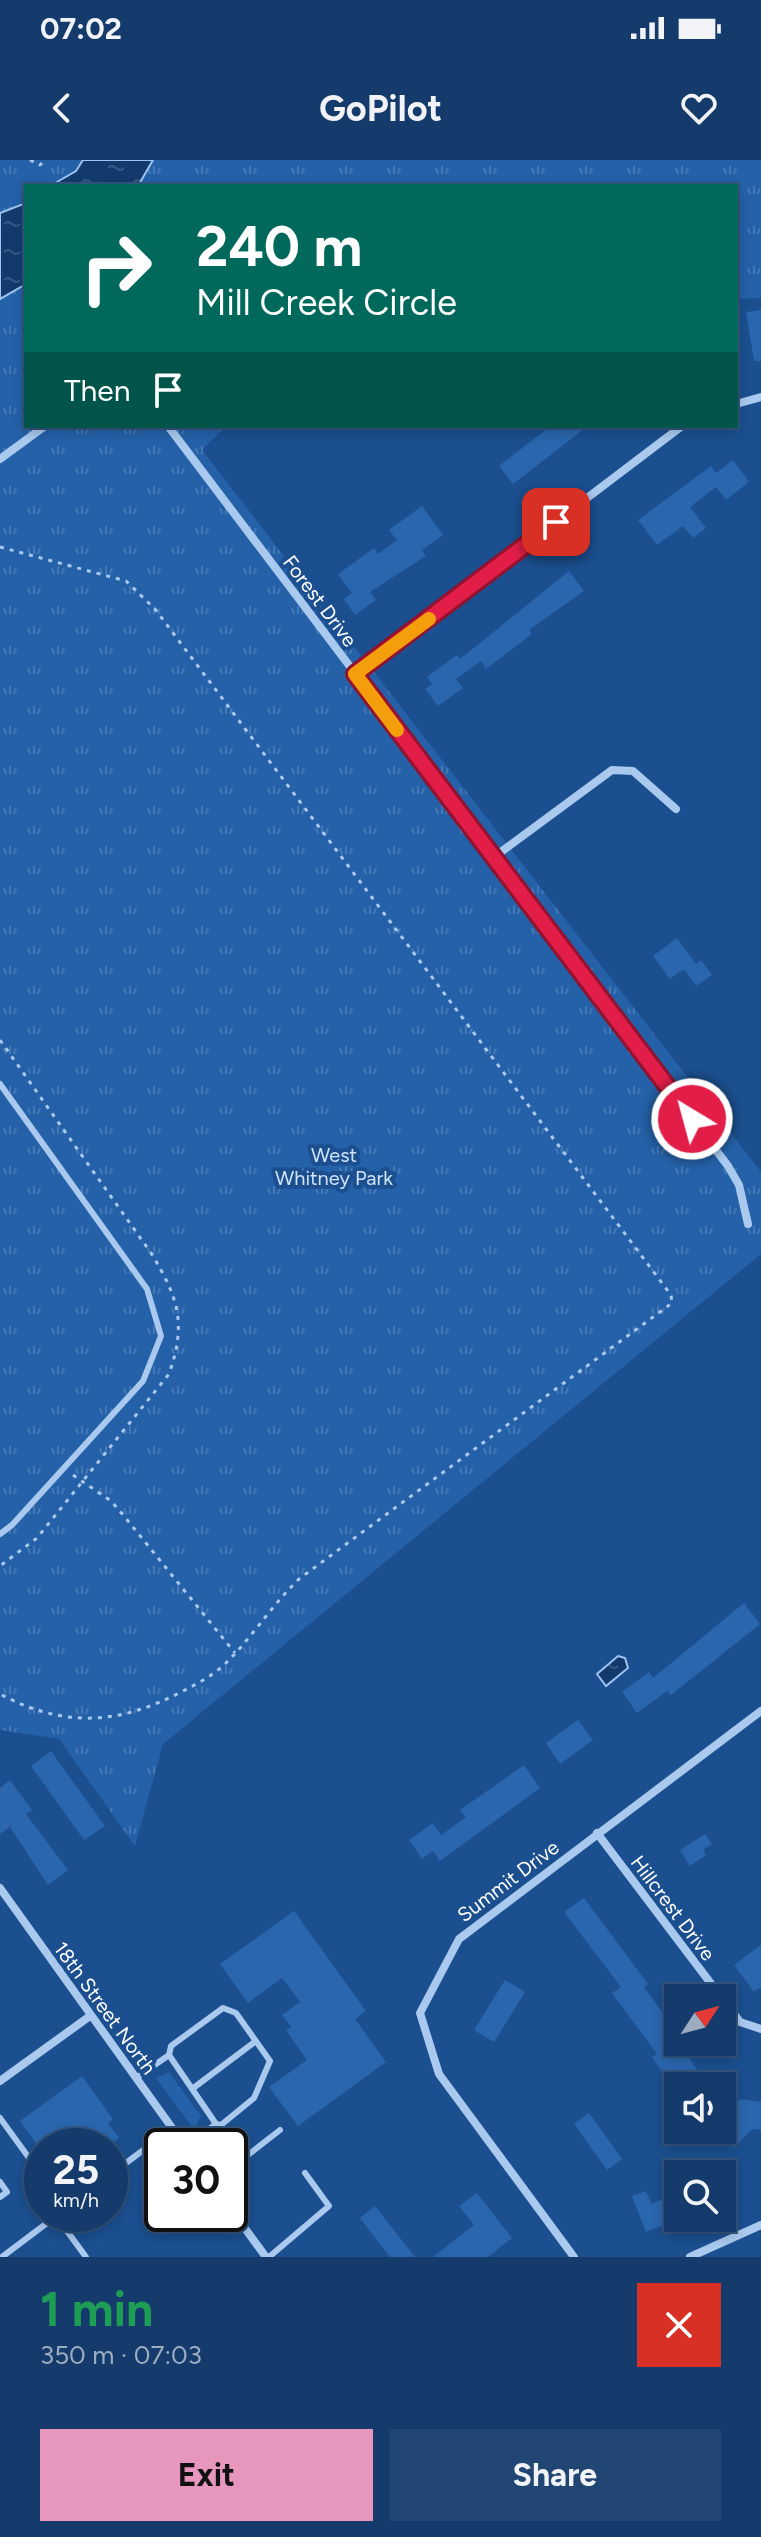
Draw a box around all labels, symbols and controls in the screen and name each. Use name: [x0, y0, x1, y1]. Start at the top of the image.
text: 07:02: [40, 10, 122, 47]
icon: back: [40, 86, 84, 130]
icon: heart: [677, 86, 721, 130]
text: GoPilot: [319, 87, 442, 130]
text: 240 m: [196, 213, 362, 280]
icon: right: [64, 216, 168, 320]
text: Mill Creek Circle: [196, 281, 457, 324]
icon: arrive: [146, 368, 190, 412]
text: Then: [64, 372, 130, 409]
pin: [522, 488, 590, 556]
icon: arrive: [534, 500, 578, 544]
street label: Forest Drive: [278, 551, 362, 651]
position arrow: [650, 1077, 734, 1161]
park label: West Whitney Park: [275, 1143, 393, 1190]
street label: Summit Drive: [453, 1835, 564, 1927]
street label: Hillcrest Drive: [626, 1851, 720, 1965]
street label: 18th Street North: [49, 1937, 161, 2079]
north arrow: [664, 1984, 736, 2056]
map controls: [664, 1984, 736, 2232]
button: sound: [664, 2072, 736, 2144]
speed limit sign: 30: [144, 2128, 248, 2232]
text: 25: [53, 2146, 99, 2194]
button: search: [664, 2160, 736, 2232]
text: km/h: [53, 2188, 99, 2212]
text: 1 min: [40, 2280, 153, 2338]
button: close: [637, 2283, 721, 2367]
text: 350 m · 07:03: [40, 2339, 202, 2371]
button: Exit: [40, 2429, 373, 2521]
button: Share: [389, 2429, 721, 2521]

